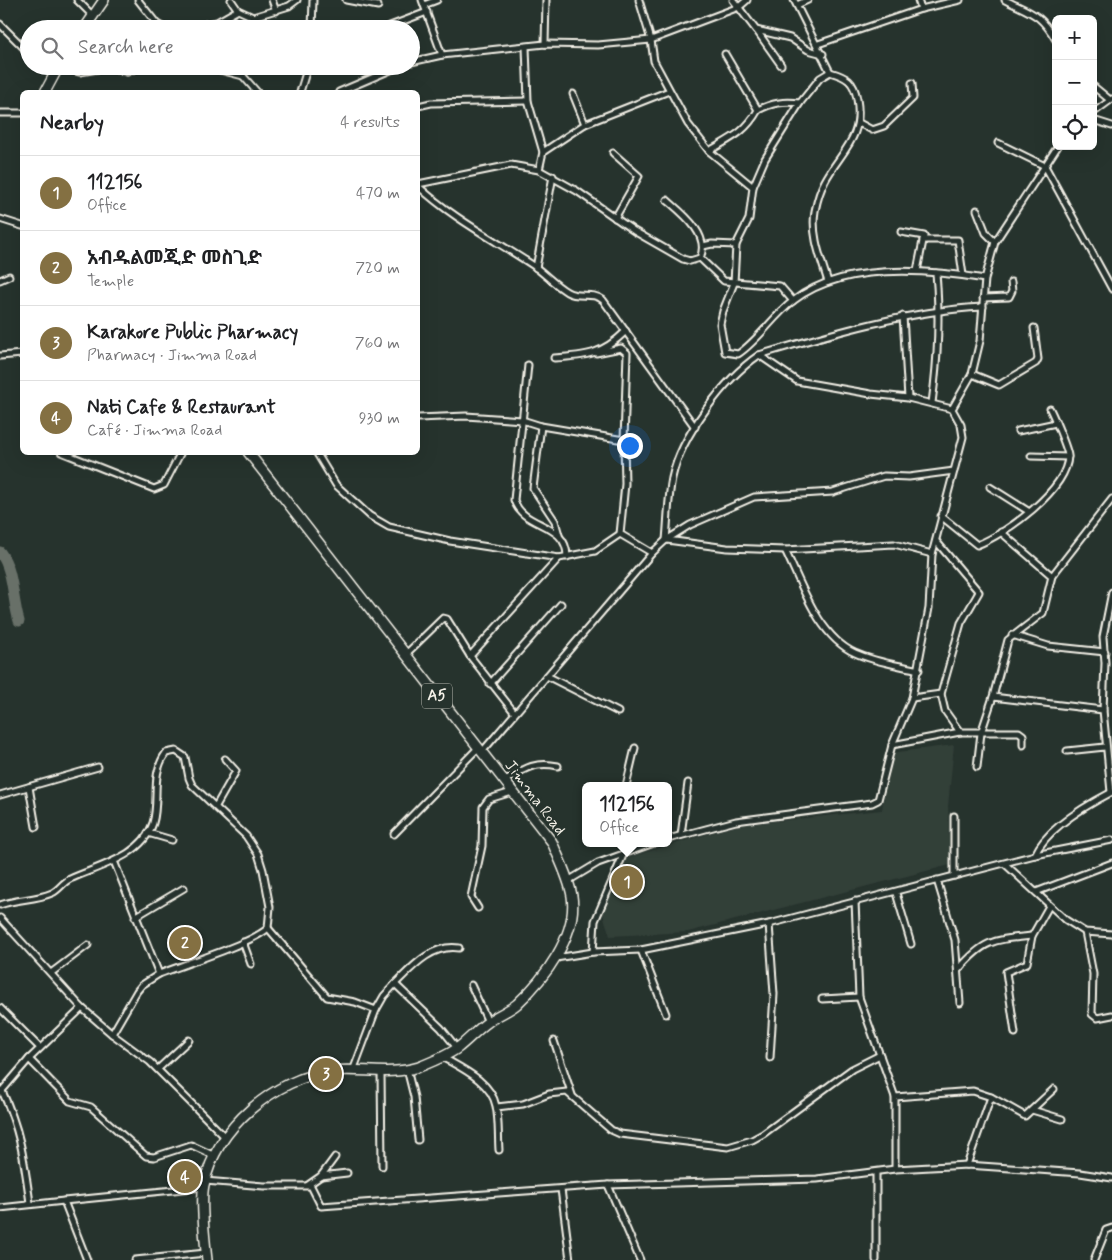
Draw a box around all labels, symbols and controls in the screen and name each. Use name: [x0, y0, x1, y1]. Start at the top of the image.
map controls: [1052, 15, 1097, 150]
button: +: [1052, 15, 1097, 60]
search box: [20, 20, 420, 75]
icon: search: [38, 34, 66, 62]
text: Search here: [78, 35, 174, 60]
button: −: [1052, 60, 1097, 105]
button: locate: [1052, 105, 1097, 150]
text: Nearby: [40, 109, 104, 137]
text: 4 results: [340, 112, 400, 133]
text: 112156: [87, 170, 143, 195]
text: 1: [52, 183, 60, 204]
text: 470 m: [356, 183, 400, 204]
text: Office: [87, 195, 127, 216]
text: አብዱልመጂድ መስጊድ: [87, 246, 262, 271]
text: 2: [52, 258, 60, 279]
text: 720 m: [355, 258, 400, 279]
text: Temple: [87, 271, 134, 292]
text: Karakore Public Pharmacy: [87, 320, 298, 345]
text: 3: [52, 333, 60, 354]
text: 760 m: [355, 333, 400, 354]
text: Pharmacy · Jimma Road: [87, 345, 257, 366]
text: Nati Cafe & Restaurant: [87, 395, 276, 420]
text: 4: [51, 408, 61, 429]
text: 930 m: [359, 408, 400, 429]
text: Café · Jimma Road: [87, 420, 222, 441]
your location: [617, 433, 643, 459]
road number: A5: [422, 684, 452, 708]
street label: Jimma Road: [500, 756, 570, 840]
popup: [582, 782, 672, 847]
text: 112156: [599, 792, 655, 817]
text: Office: [599, 817, 639, 838]
pin: 1: [611, 863, 643, 901]
pin: 2: [169, 924, 201, 962]
pin: 3: [310, 1055, 342, 1093]
pin: 4: [169, 1158, 201, 1196]

